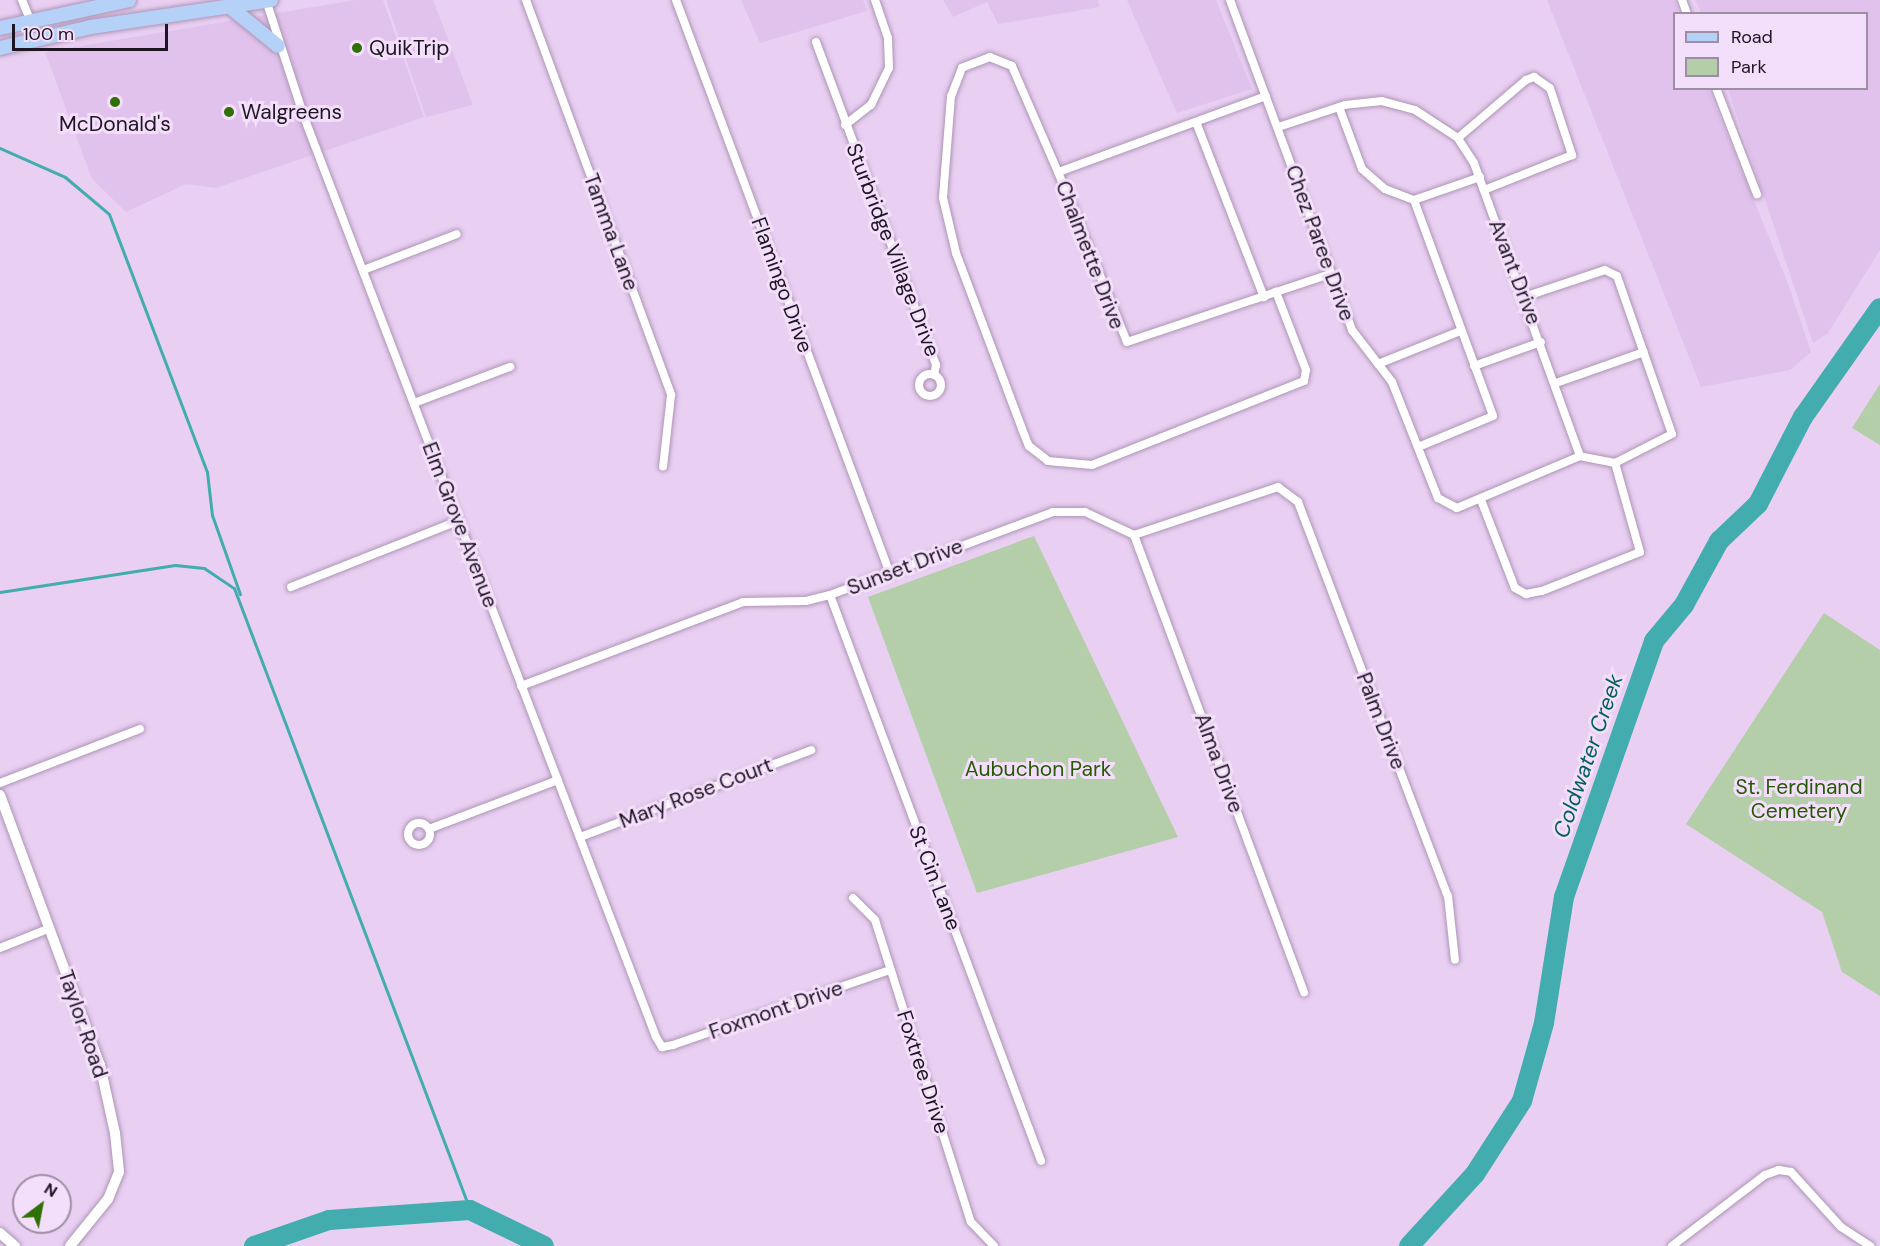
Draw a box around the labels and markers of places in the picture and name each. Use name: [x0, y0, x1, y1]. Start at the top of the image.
place label: QuikTrip: [369, 35, 449, 61]
marker: QuikTrip: [350, 41, 364, 55]
marker: McDonald's: [108, 95, 122, 109]
place label: Walgreens: [241, 99, 342, 125]
marker: Walgreens: [222, 105, 236, 119]
place label: McDonald's: [59, 111, 171, 137]

